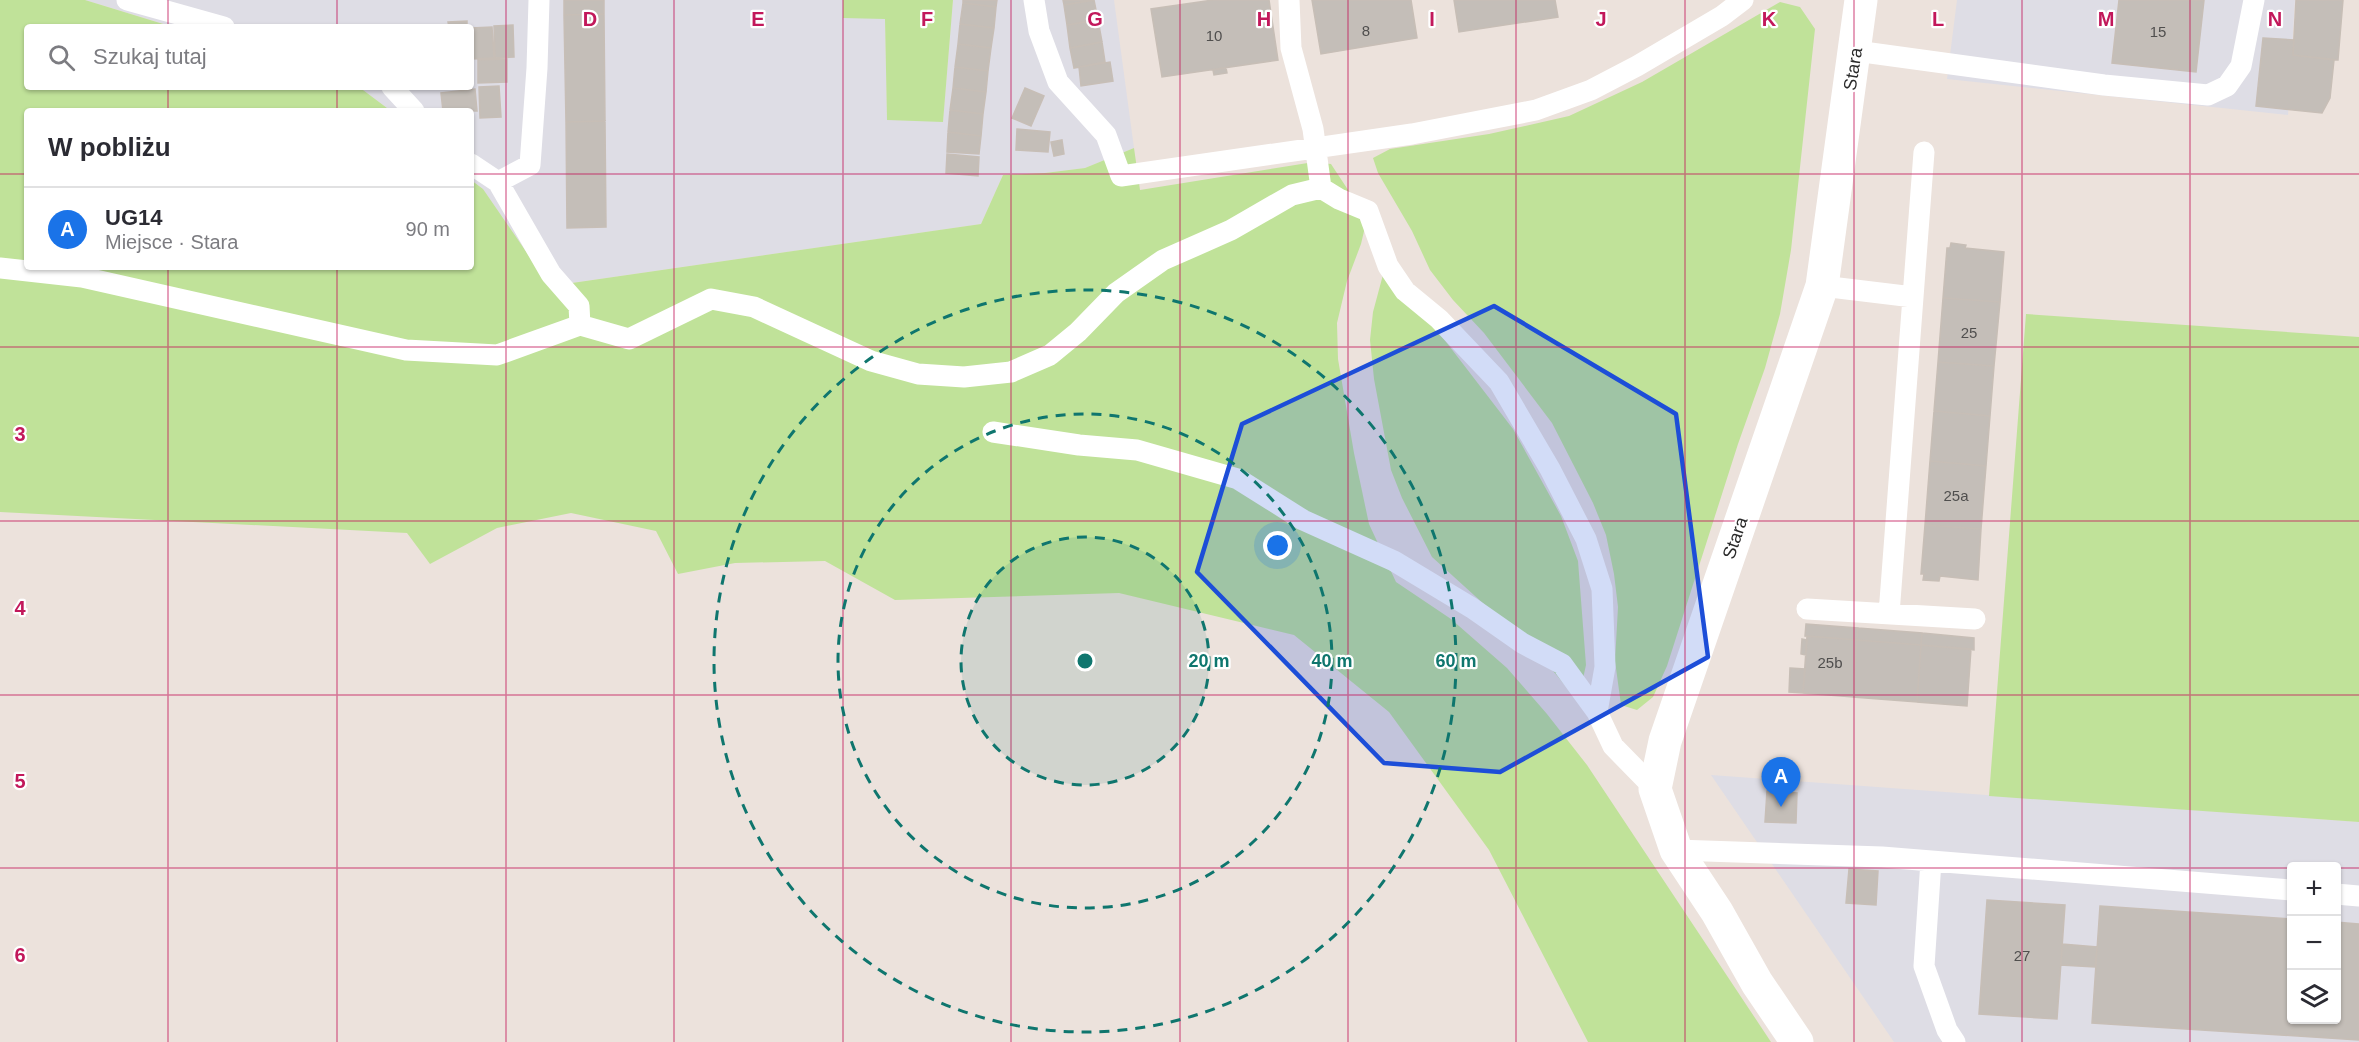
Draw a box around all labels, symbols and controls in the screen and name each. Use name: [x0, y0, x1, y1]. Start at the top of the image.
text: D: [583, 8, 597, 30]
text: E: [751, 8, 765, 30]
text: F: [921, 8, 933, 30]
text: G: [1087, 8, 1103, 30]
text: H: [1257, 8, 1271, 30]
text: I: [1429, 8, 1435, 30]
text: J: [1595, 8, 1607, 30]
text: K: [1762, 8, 1777, 30]
text: L: [1932, 8, 1944, 30]
text: M: [2098, 8, 2114, 30]
text: N: [2268, 8, 2282, 30]
house number: 8: [1362, 22, 1370, 39]
house number: 15: [2150, 23, 2166, 40]
search box: [24, 24, 474, 90]
house number: 10: [1206, 27, 1222, 44]
icon: search: [45, 41, 78, 74]
text: Szukaj tutaj: [93, 44, 207, 69]
street label: Stara: [1840, 45, 1866, 92]
text: W pobliżu: [48, 132, 171, 162]
text: UG14: [105, 205, 162, 230]
text: A: [60, 218, 75, 240]
text: 90 m: [406, 218, 450, 240]
text: Miejsce · Stara: [105, 231, 238, 253]
house number: 25: [1961, 324, 1977, 341]
text: 3: [14, 423, 26, 445]
house number: 25a: [1943, 487, 1969, 504]
street label: Stara: [1719, 513, 1752, 562]
your location: [1263, 531, 1292, 560]
text: 4: [14, 597, 26, 619]
centre of rings: [1075, 651, 1095, 671]
text: 20 m: [1188, 651, 1230, 671]
text: 40 m: [1311, 651, 1353, 671]
text: 60 m: [1435, 651, 1477, 671]
house number: 25b: [1817, 654, 1843, 671]
pin: A: [1762, 758, 1800, 807]
text: 5: [14, 770, 26, 792]
map controls: [2287, 862, 2341, 1024]
button: +: [2287, 862, 2341, 916]
button: −: [2287, 916, 2341, 970]
text: 6: [14, 944, 26, 966]
house number: 27: [2014, 947, 2030, 964]
button: layers: [2287, 970, 2341, 1024]

